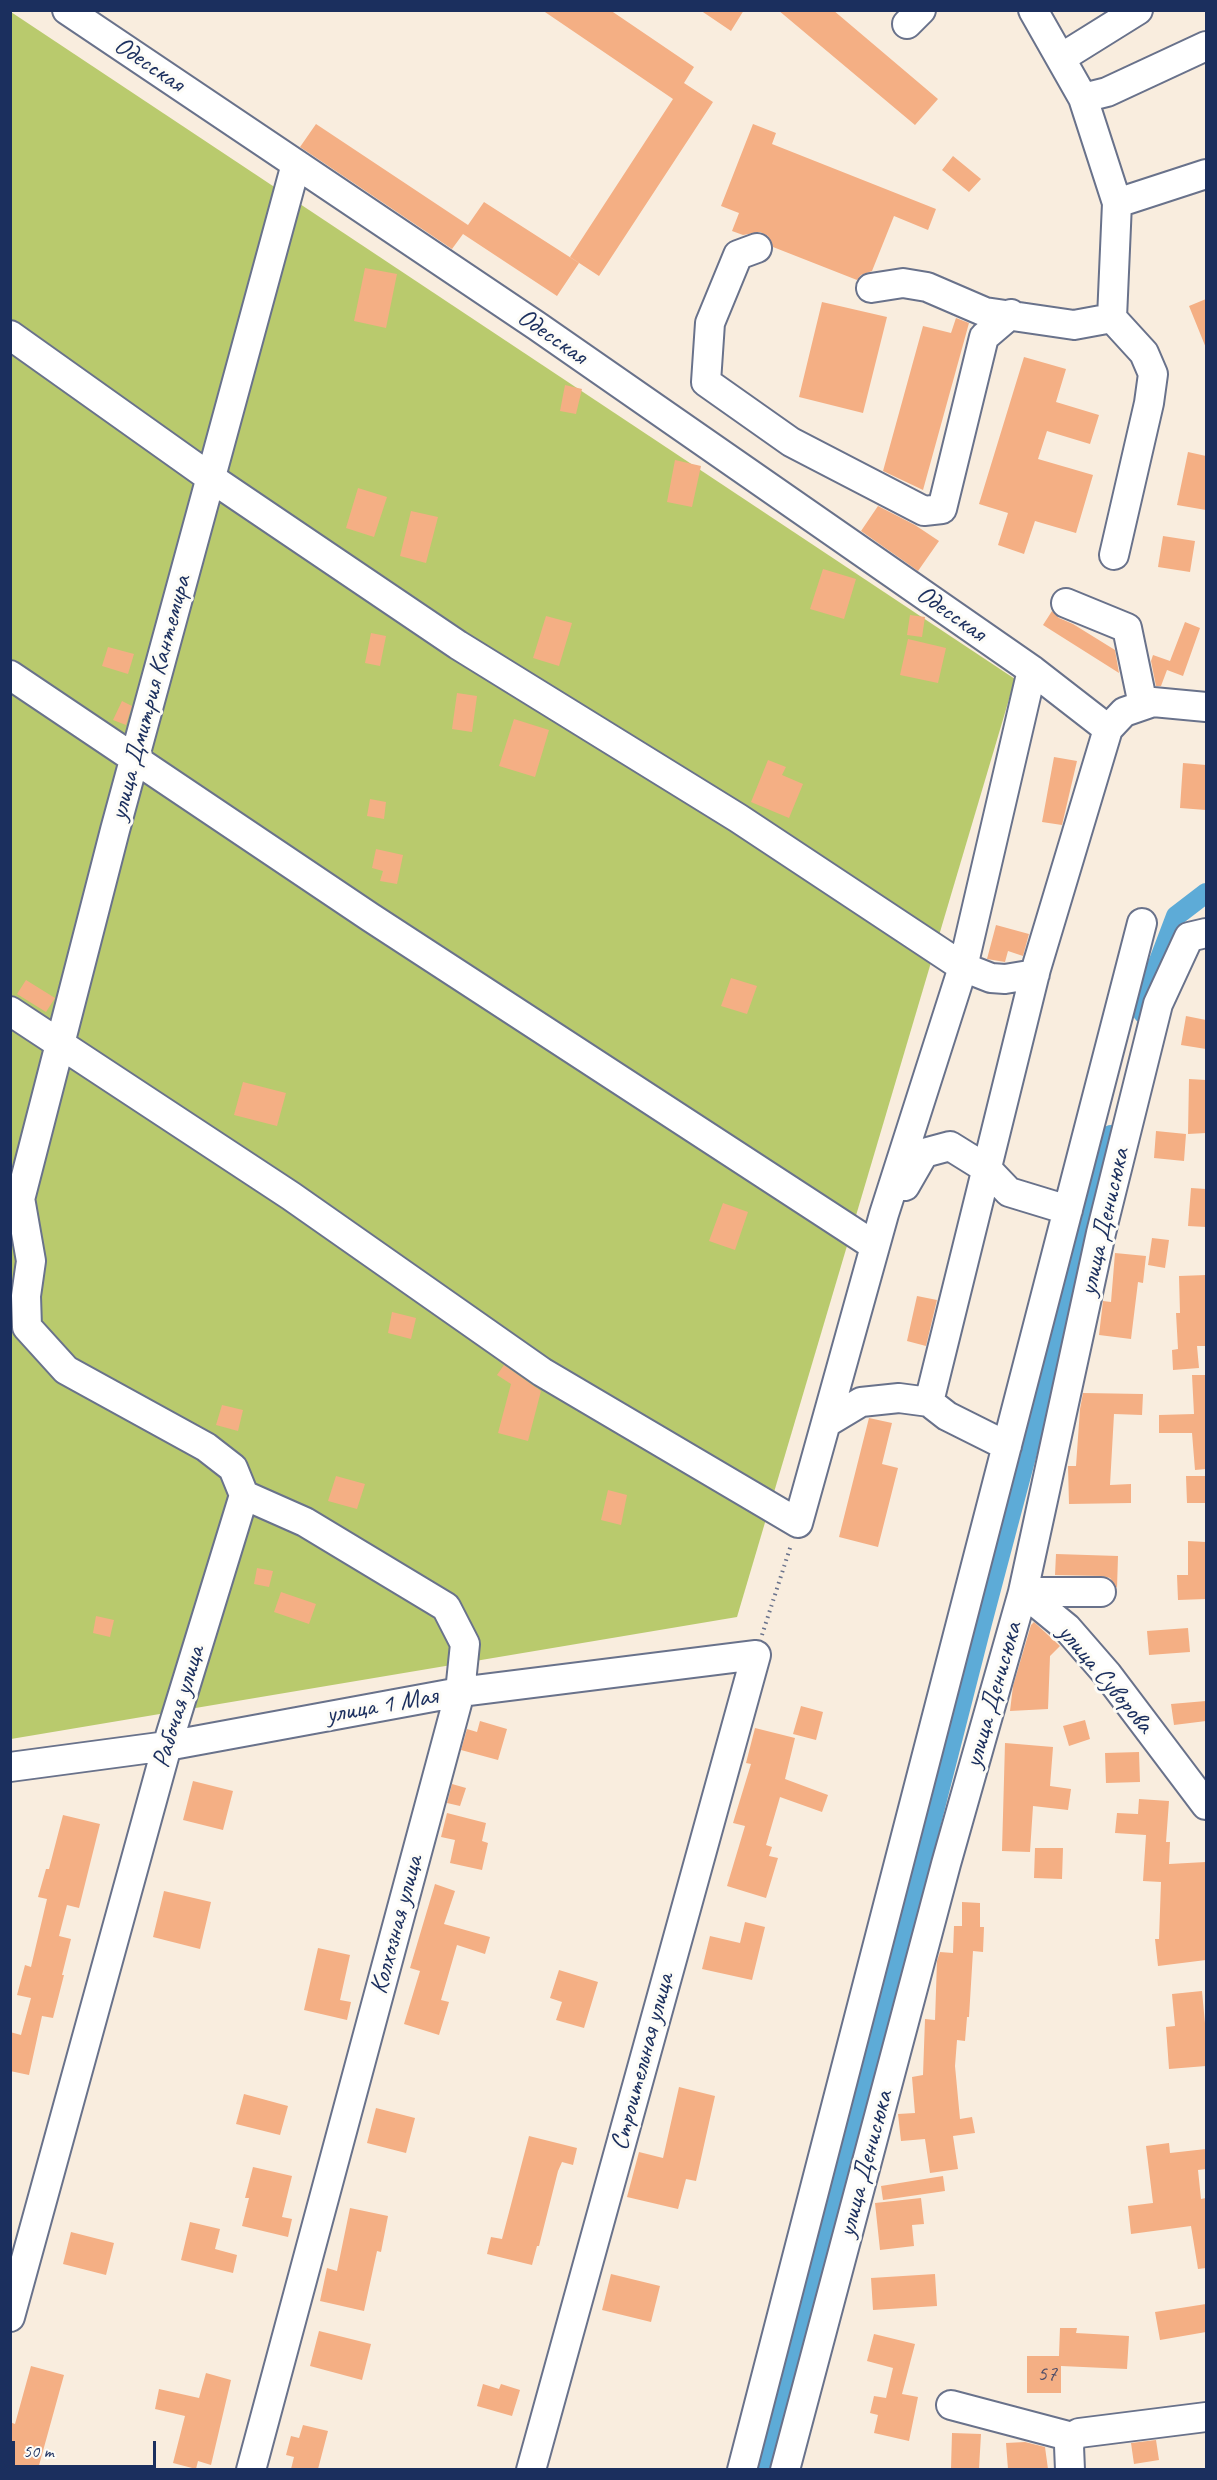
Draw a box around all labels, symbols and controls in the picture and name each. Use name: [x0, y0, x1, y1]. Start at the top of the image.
street label: Одесская: [108, 30, 190, 100]
street label: Одесская: [511, 302, 593, 372]
street label: улица Дмитрия Кантемира: [103, 572, 199, 824]
street label: Одесская: [910, 579, 992, 649]
street label: улица Денисюка: [1073, 1145, 1137, 1299]
street label: улица Суворова: [1050, 1618, 1160, 1740]
street label: улица Денисюка: [958, 1619, 1030, 1771]
street label: Рабочая улица: [146, 1642, 212, 1772]
street label: улица 1 Мая: [324, 1681, 440, 1731]
street label: Колхозная улица: [364, 1852, 430, 1998]
street label: Строительная улица: [604, 1970, 682, 2154]
street label: улица Денисюка: [832, 2087, 900, 2241]
house number: 57: [1037, 2361, 1057, 2387]
scale bar: [15, 2429, 159, 2467]
text: 50 m: [23, 2440, 54, 2462]

